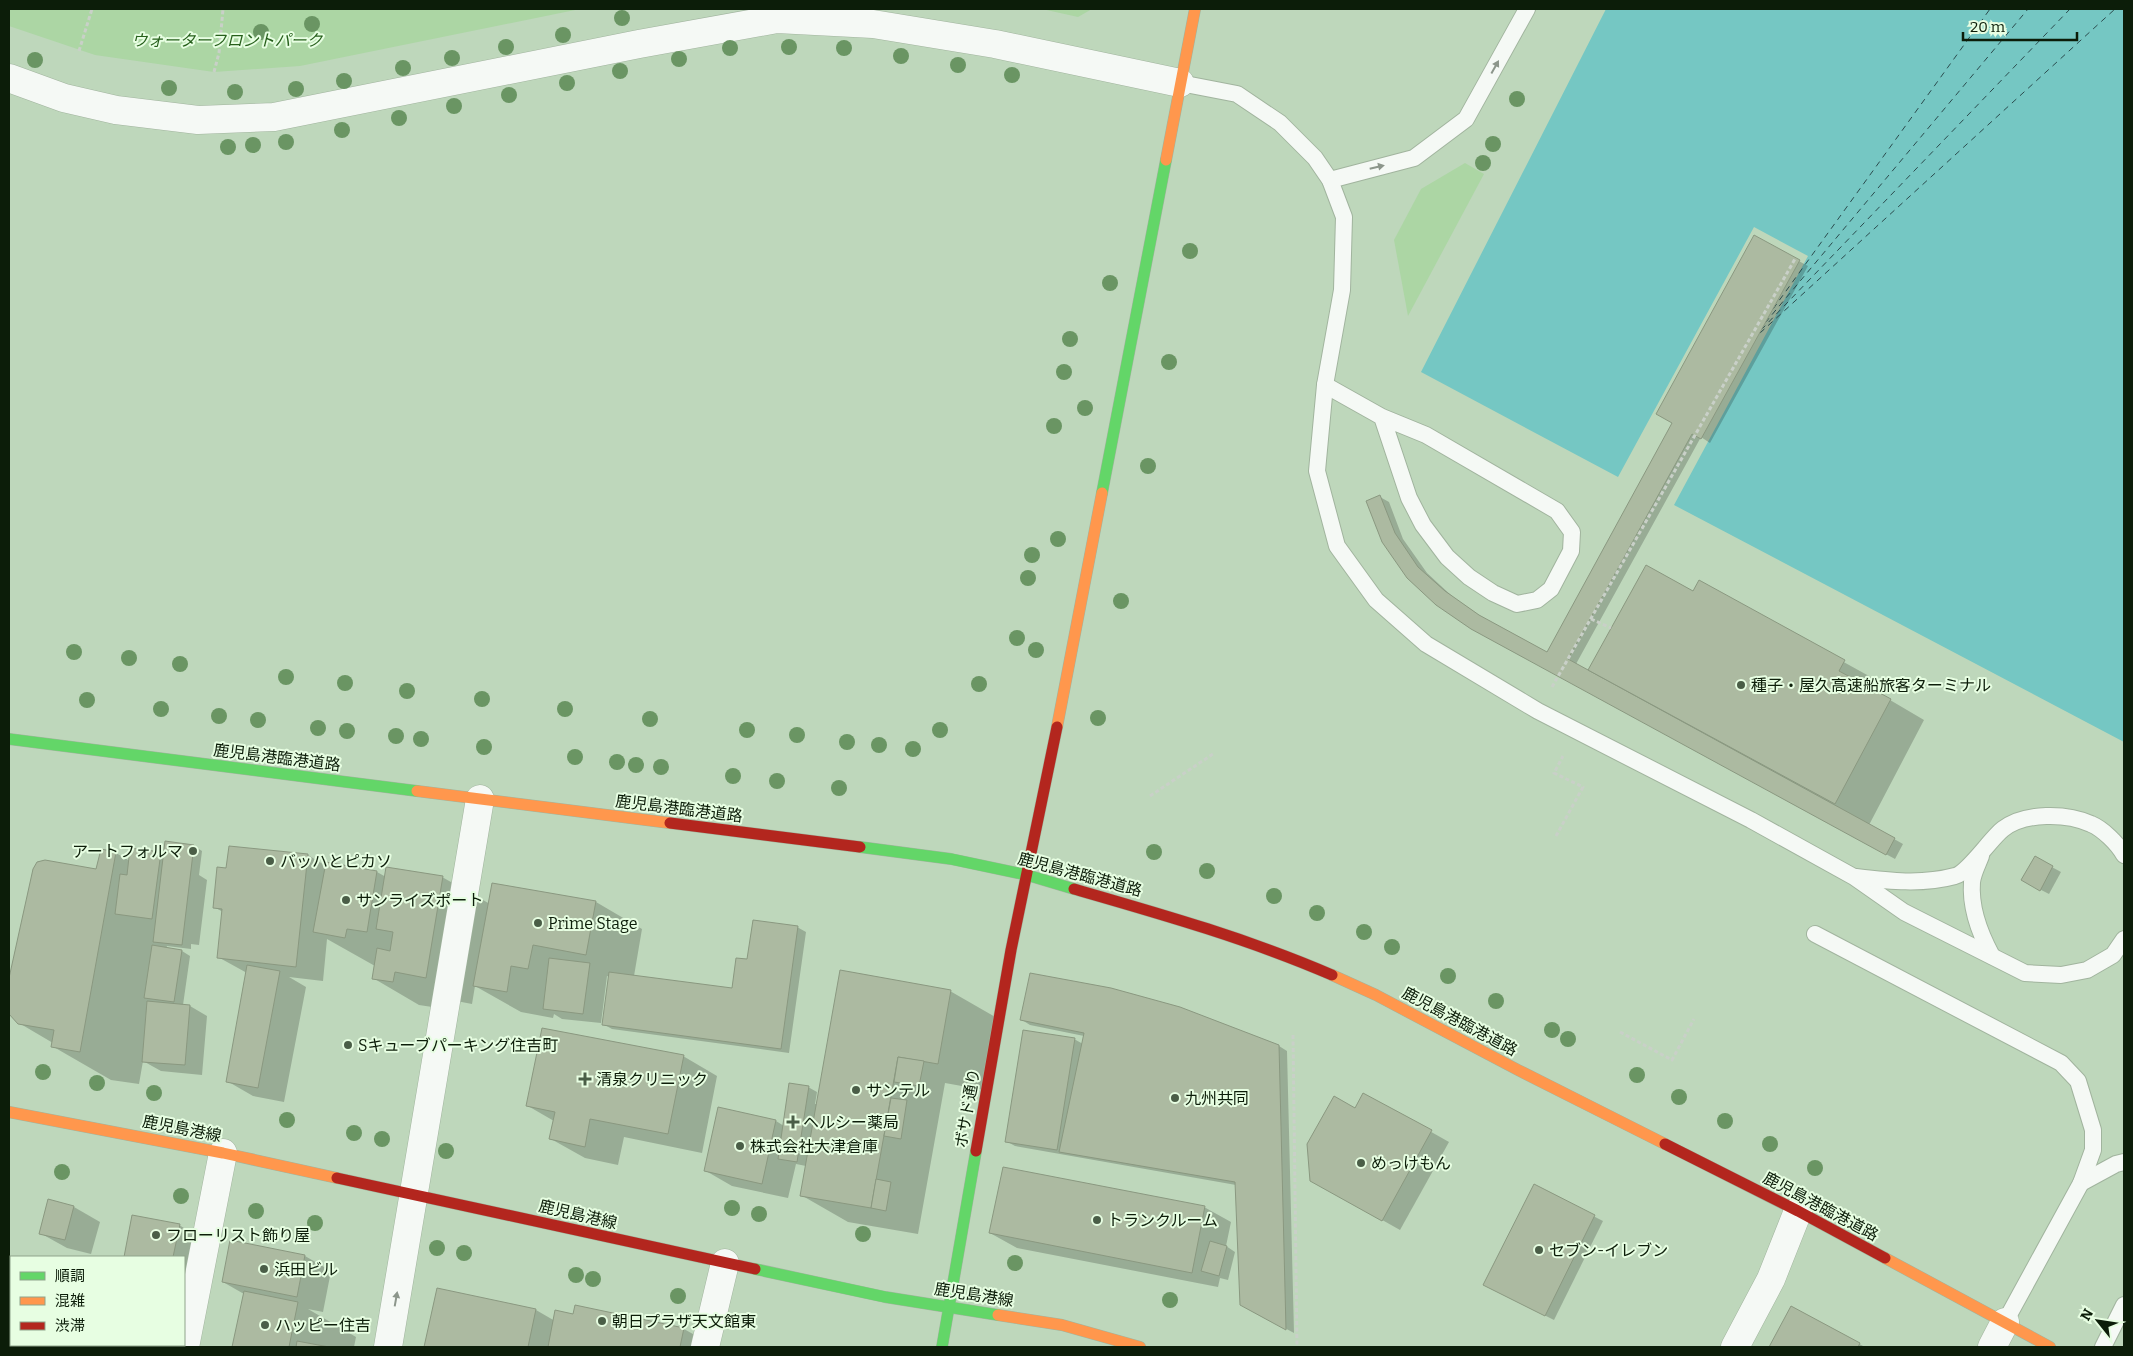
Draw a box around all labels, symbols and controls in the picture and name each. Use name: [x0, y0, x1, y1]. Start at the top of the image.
scale bar: [1963, 10, 2077, 42]
text: 20 m: [1970, 18, 2006, 36]
park label: ウォーターフロントパーク: [131, 31, 324, 50]
one-way arrow: [1490, 61, 1499, 74]
one-way arrow: [1369, 163, 1384, 171]
place label: 種子・屋久高速船旅客ターミナル: [1751, 676, 1991, 695]
marker: 種子・屋久高速船旅客ターミナル: [1735, 679, 1747, 691]
street label: 鹿児島港臨港道路: [212, 740, 342, 775]
street label: 鹿児島港臨港道路: [614, 791, 744, 826]
place label: アートフォルマ: [72, 842, 183, 861]
marker: アートフォルマ: [187, 845, 199, 857]
street label: 鹿児島港臨港道路: [1016, 849, 1144, 900]
place label: バッハとピカソ: [280, 852, 392, 871]
marker: バッハとピカソ: [264, 855, 276, 867]
place label: サンライズポート: [356, 891, 484, 910]
marker: サンライズポート: [340, 894, 352, 906]
place label: Prime Stage: [548, 914, 637, 933]
marker: Prime Stage: [532, 917, 544, 929]
street label: 鹿児島港臨港道路: [1399, 983, 1521, 1060]
place label: Sキューブパーキング住吉町: [358, 1036, 558, 1055]
marker: Sキューブパーキング住吉町: [342, 1039, 354, 1051]
street label: ボサド通り: [951, 1067, 984, 1149]
place label: 清泉クリニック: [596, 1070, 708, 1089]
marker: 清泉クリニック: [578, 1072, 592, 1086]
place label: サンテル: [866, 1081, 930, 1100]
marker: サンテル: [850, 1084, 862, 1096]
place label: 九州共同: [1185, 1089, 1249, 1108]
marker: 九州共同: [1169, 1092, 1181, 1104]
street label: 鹿児島港線: [141, 1112, 223, 1145]
place label: ヘルシー薬局: [803, 1113, 899, 1132]
marker: ヘルシー薬局: [787, 1116, 799, 1128]
place label: 株式会社大津倉庫: [750, 1137, 878, 1156]
marker: 株式会社大津倉庫: [734, 1140, 746, 1152]
place label: めっけもん: [1371, 1154, 1451, 1173]
marker: めっけもん: [1355, 1157, 1367, 1169]
street label: 鹿児島港臨港道路: [1760, 1168, 1882, 1245]
street label: 鹿児島港線: [537, 1196, 619, 1233]
place label: トランクルーム: [1107, 1211, 1218, 1230]
marker: トランクルーム: [1091, 1214, 1103, 1226]
place label: フローリスト飾り屋: [166, 1226, 310, 1245]
marker: フローリスト飾り屋: [150, 1229, 162, 1241]
place label: セブン-イレブン: [1549, 1241, 1668, 1260]
marker: セブン-イレブン: [1533, 1244, 1545, 1256]
legend: [10, 1256, 185, 1346]
place label: 浜田ビル: [274, 1260, 338, 1279]
marker: 浜田ビル: [258, 1263, 270, 1275]
text: 順調: [55, 1267, 85, 1285]
street label: 鹿児島港線: [933, 1279, 1015, 1310]
one-way arrow: [392, 1291, 400, 1307]
text: 混雑: [55, 1292, 85, 1310]
north arrow: [2073, 1296, 2123, 1346]
text: N: [2077, 1306, 2097, 1324]
place label: 朝日プラザ天文館東: [612, 1312, 756, 1331]
marker: 朝日プラザ天文館東: [596, 1315, 608, 1327]
place label: ハッピー住吉: [275, 1316, 371, 1335]
text: 渋滞: [55, 1317, 85, 1335]
marker: ハッピー住吉: [259, 1319, 271, 1331]

